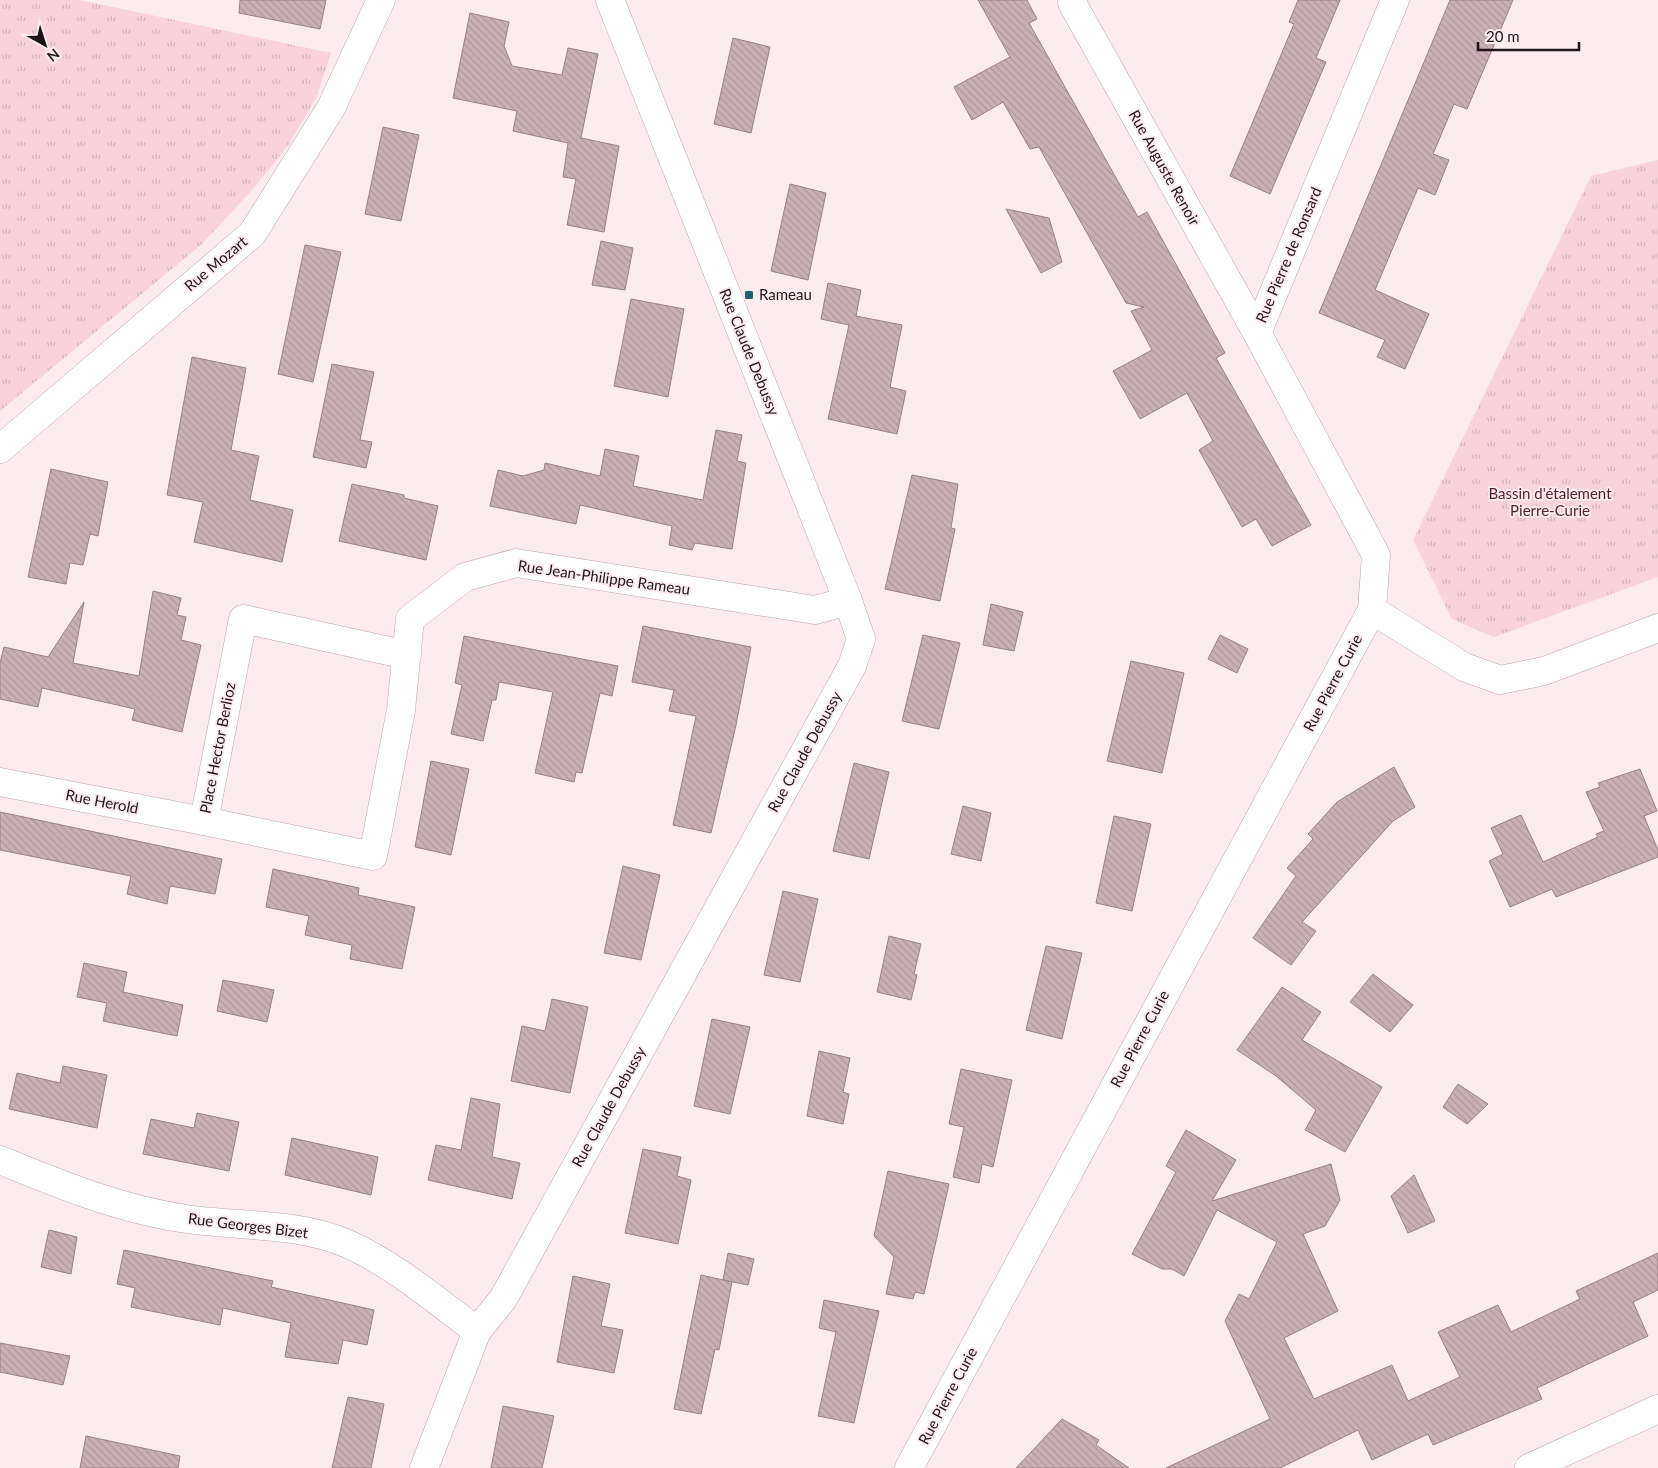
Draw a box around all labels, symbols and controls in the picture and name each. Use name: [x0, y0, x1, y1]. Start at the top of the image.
north arrow: [20, 20, 70, 70]
scale bar: [1478, 20, 1579, 52]
text: 20 m: [1486, 27, 1520, 45]
text: N: [44, 45, 63, 65]
street label: Rue Auguste Renoir: [1126, 106, 1204, 229]
street label: Rue Pierre de Ronsard: [1251, 184, 1325, 325]
street label: Rue Mozart: [180, 231, 251, 295]
place label: Rameau: [759, 285, 812, 303]
street label: Rue Claude Debussy: [716, 286, 784, 418]
marker: Rameau: [743, 289, 755, 301]
park label: Bassin d'étalement Pierre-Curie: [1488, 484, 1612, 519]
street label: Rue Jean-Philippe Rameau: [517, 556, 691, 598]
street label: Rue Pierre Curie: [1299, 631, 1365, 734]
street label: Place Hector Berlioz: [195, 681, 239, 815]
street label: Rue Claude Debussy: [763, 688, 845, 815]
street label: Rue Herold: [64, 785, 140, 817]
street label: Rue Pierre Curie: [1106, 987, 1172, 1090]
street label: Rue Claude Debussy: [567, 1043, 649, 1170]
street label: Rue Georges Bizet: [187, 1209, 310, 1241]
street label: Rue Pierre Curie: [914, 1344, 980, 1447]

